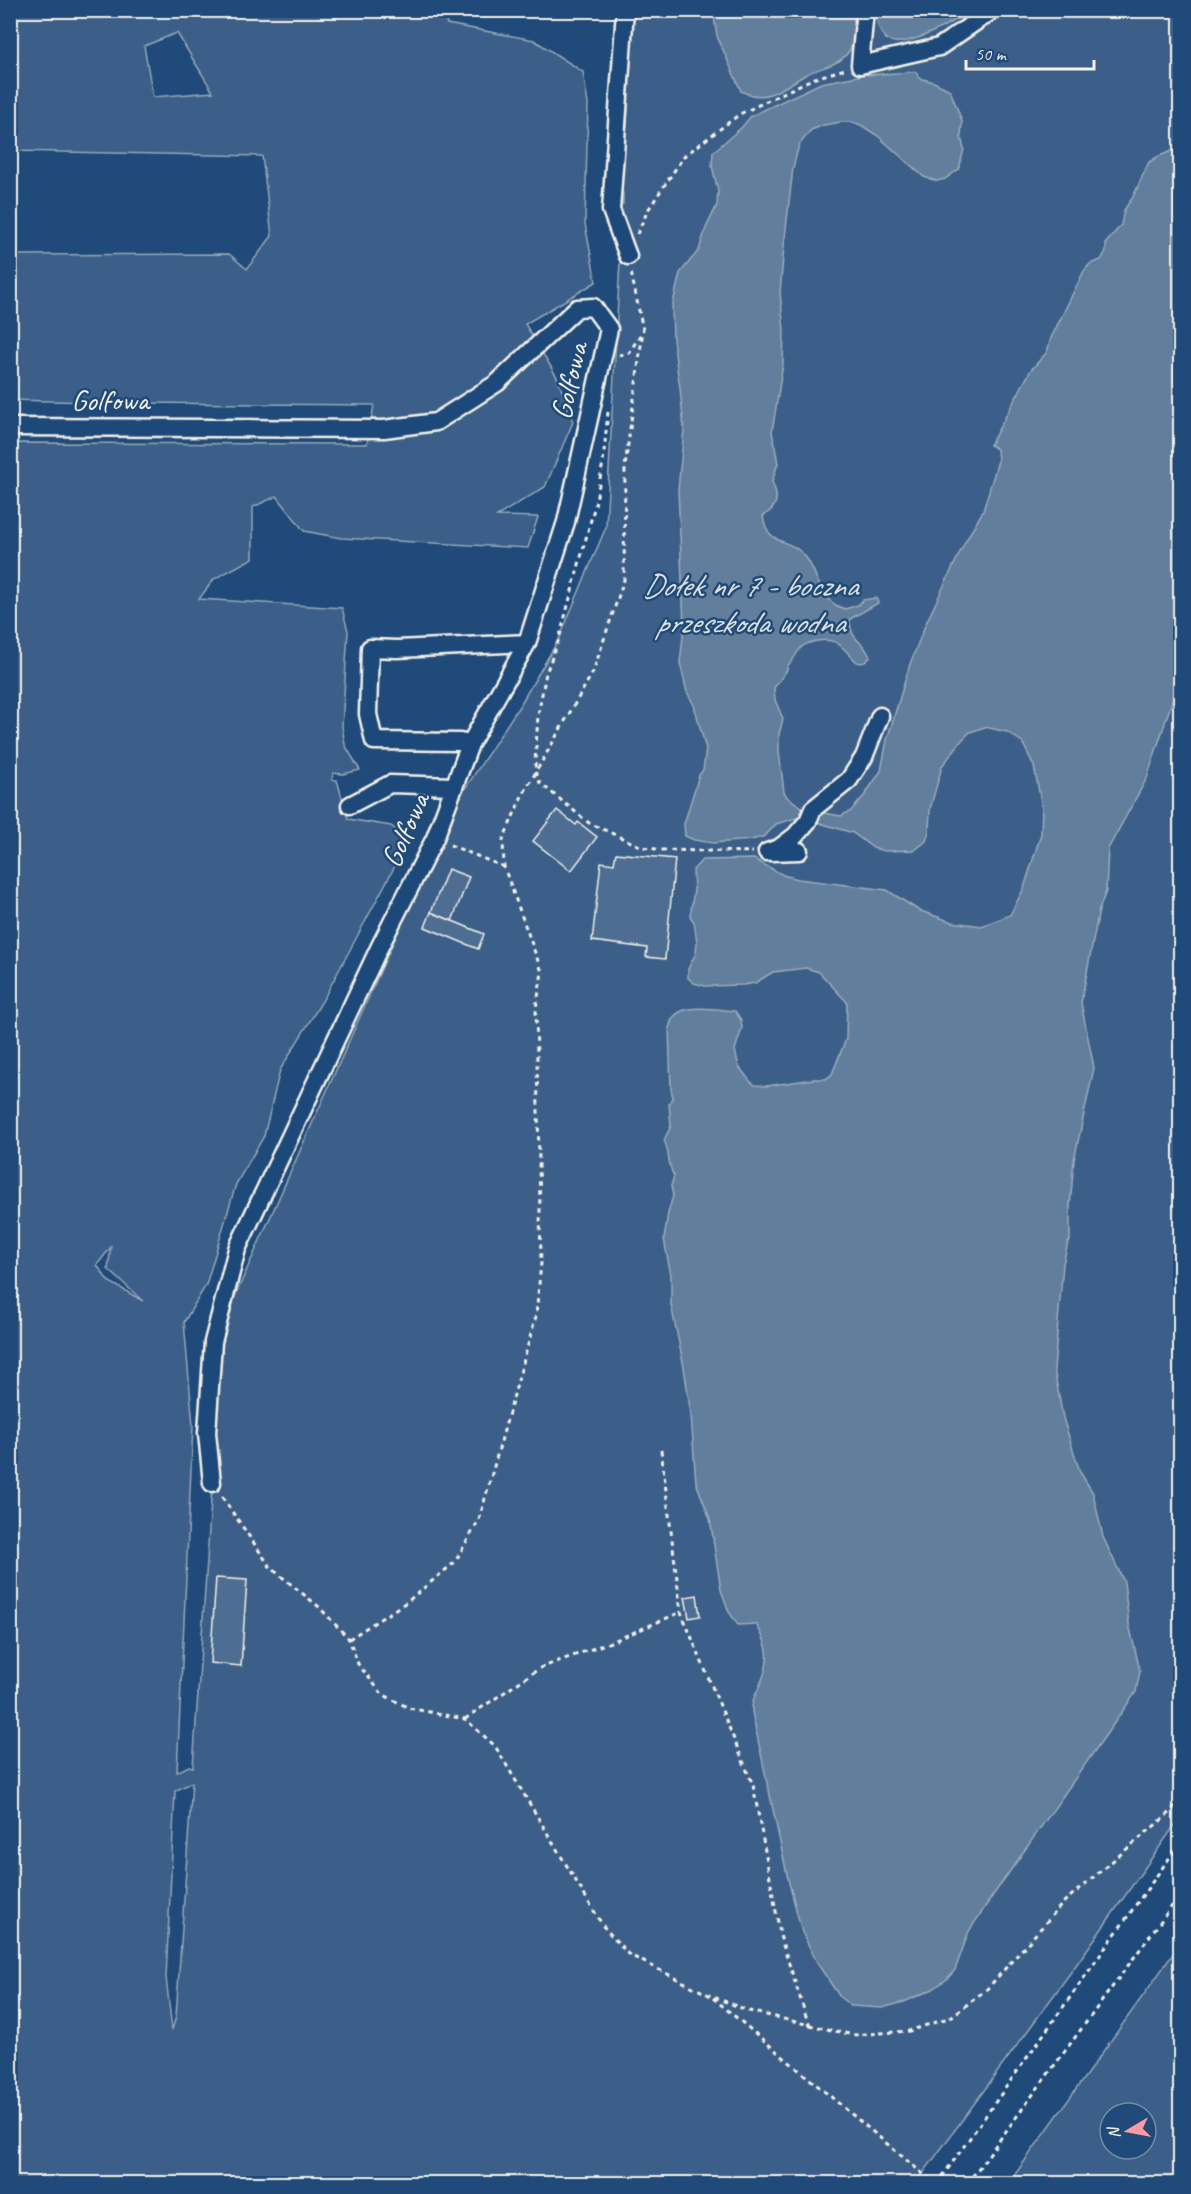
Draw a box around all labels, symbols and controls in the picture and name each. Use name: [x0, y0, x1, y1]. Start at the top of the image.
scale bar: [966, 33, 1094, 71]
text: 50 m: [975, 43, 1008, 65]
street label: Golfowa: [542, 336, 597, 423]
street label: Golfowa: [71, 381, 151, 419]
water label: Dołek nr 7 - boczna przeszkoda wodna: [643, 565, 861, 643]
street label: Golfowa: [372, 784, 439, 873]
north arrow: [1098, 2101, 1158, 2161]
text: N: [1103, 2124, 1125, 2140]

